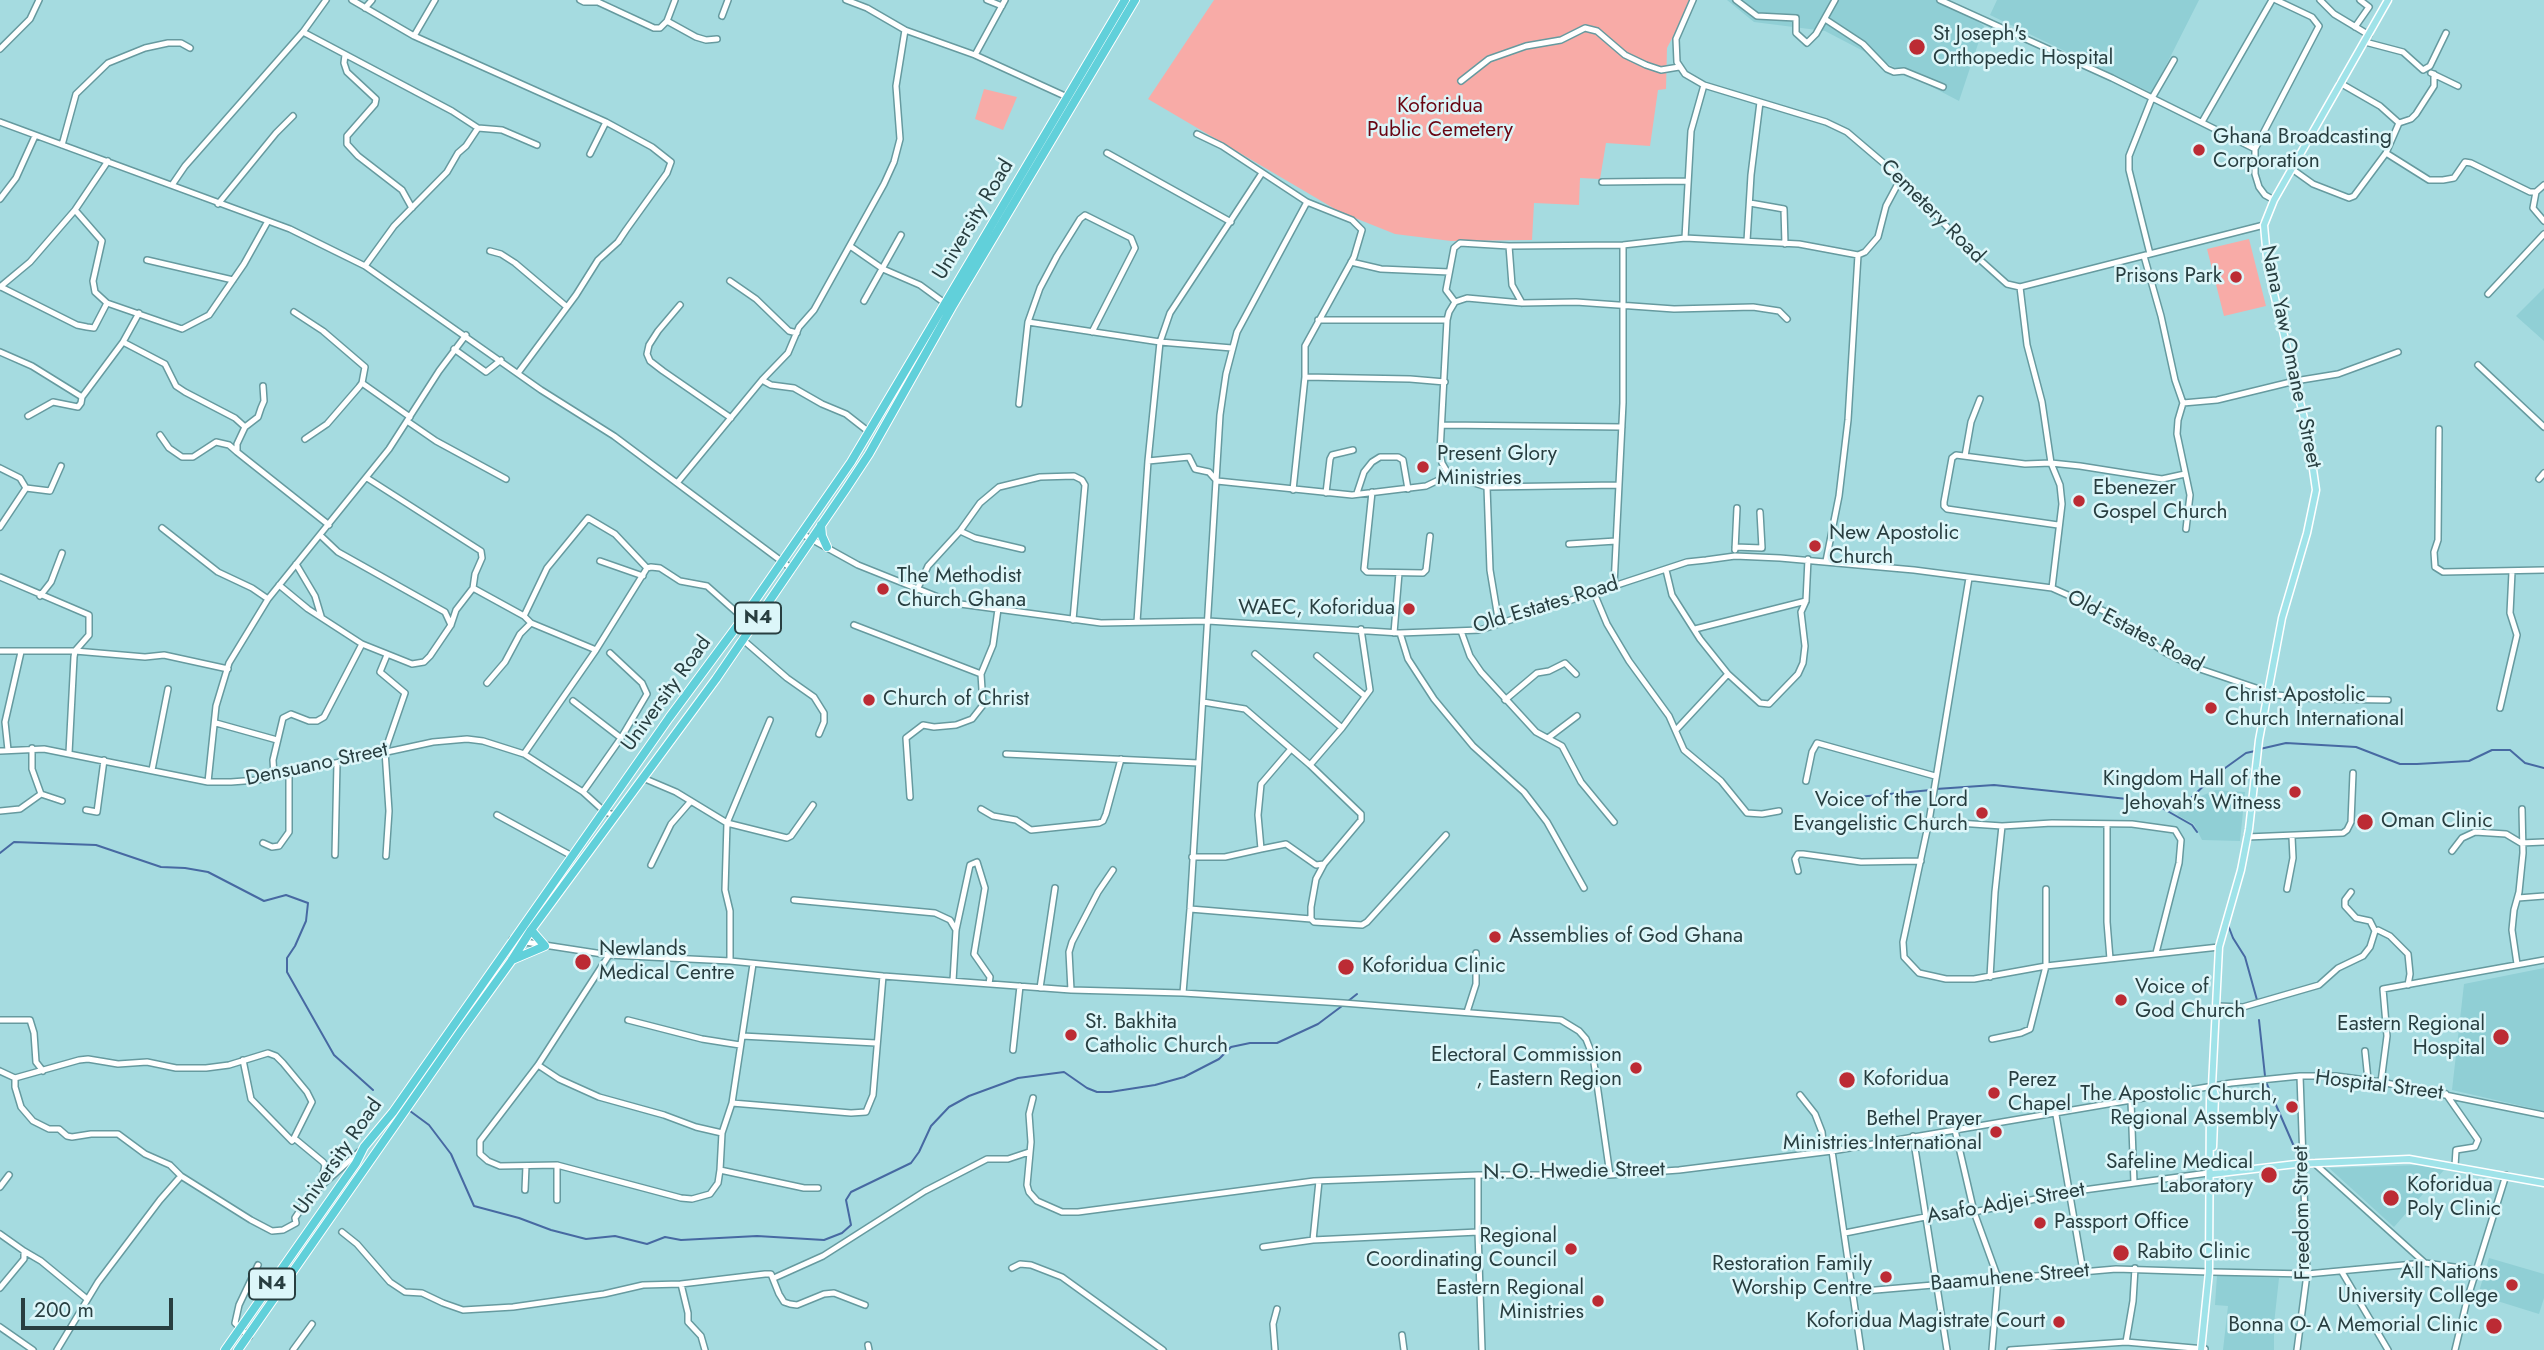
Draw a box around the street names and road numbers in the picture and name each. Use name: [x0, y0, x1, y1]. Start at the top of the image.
street label: University Road: [928, 155, 1020, 285]
street label: Cemetery Road: [1875, 155, 1989, 269]
street label: Nana Yaw Omane I Street: [2254, 243, 2326, 471]
street label: Old Estates Road: [1470, 572, 1622, 640]
street label: Old Estates Road: [2063, 585, 2207, 679]
road number: N4: [735, 603, 781, 634]
street label: University Road: [617, 631, 717, 757]
street label: Densuano Street: [244, 738, 390, 792]
street label: Hospital Street: [2314, 1066, 2444, 1106]
street label: University Road: [290, 1094, 388, 1220]
street label: Freedom Street: [2289, 1145, 2317, 1281]
street label: N. O. Hwedie Street: [1483, 1158, 1665, 1186]
street label: Asafo Adjei Street: [1925, 1178, 2087, 1230]
street label: Baamuhene Street: [1929, 1259, 2091, 1297]
road number: N4: [249, 1268, 295, 1300]

